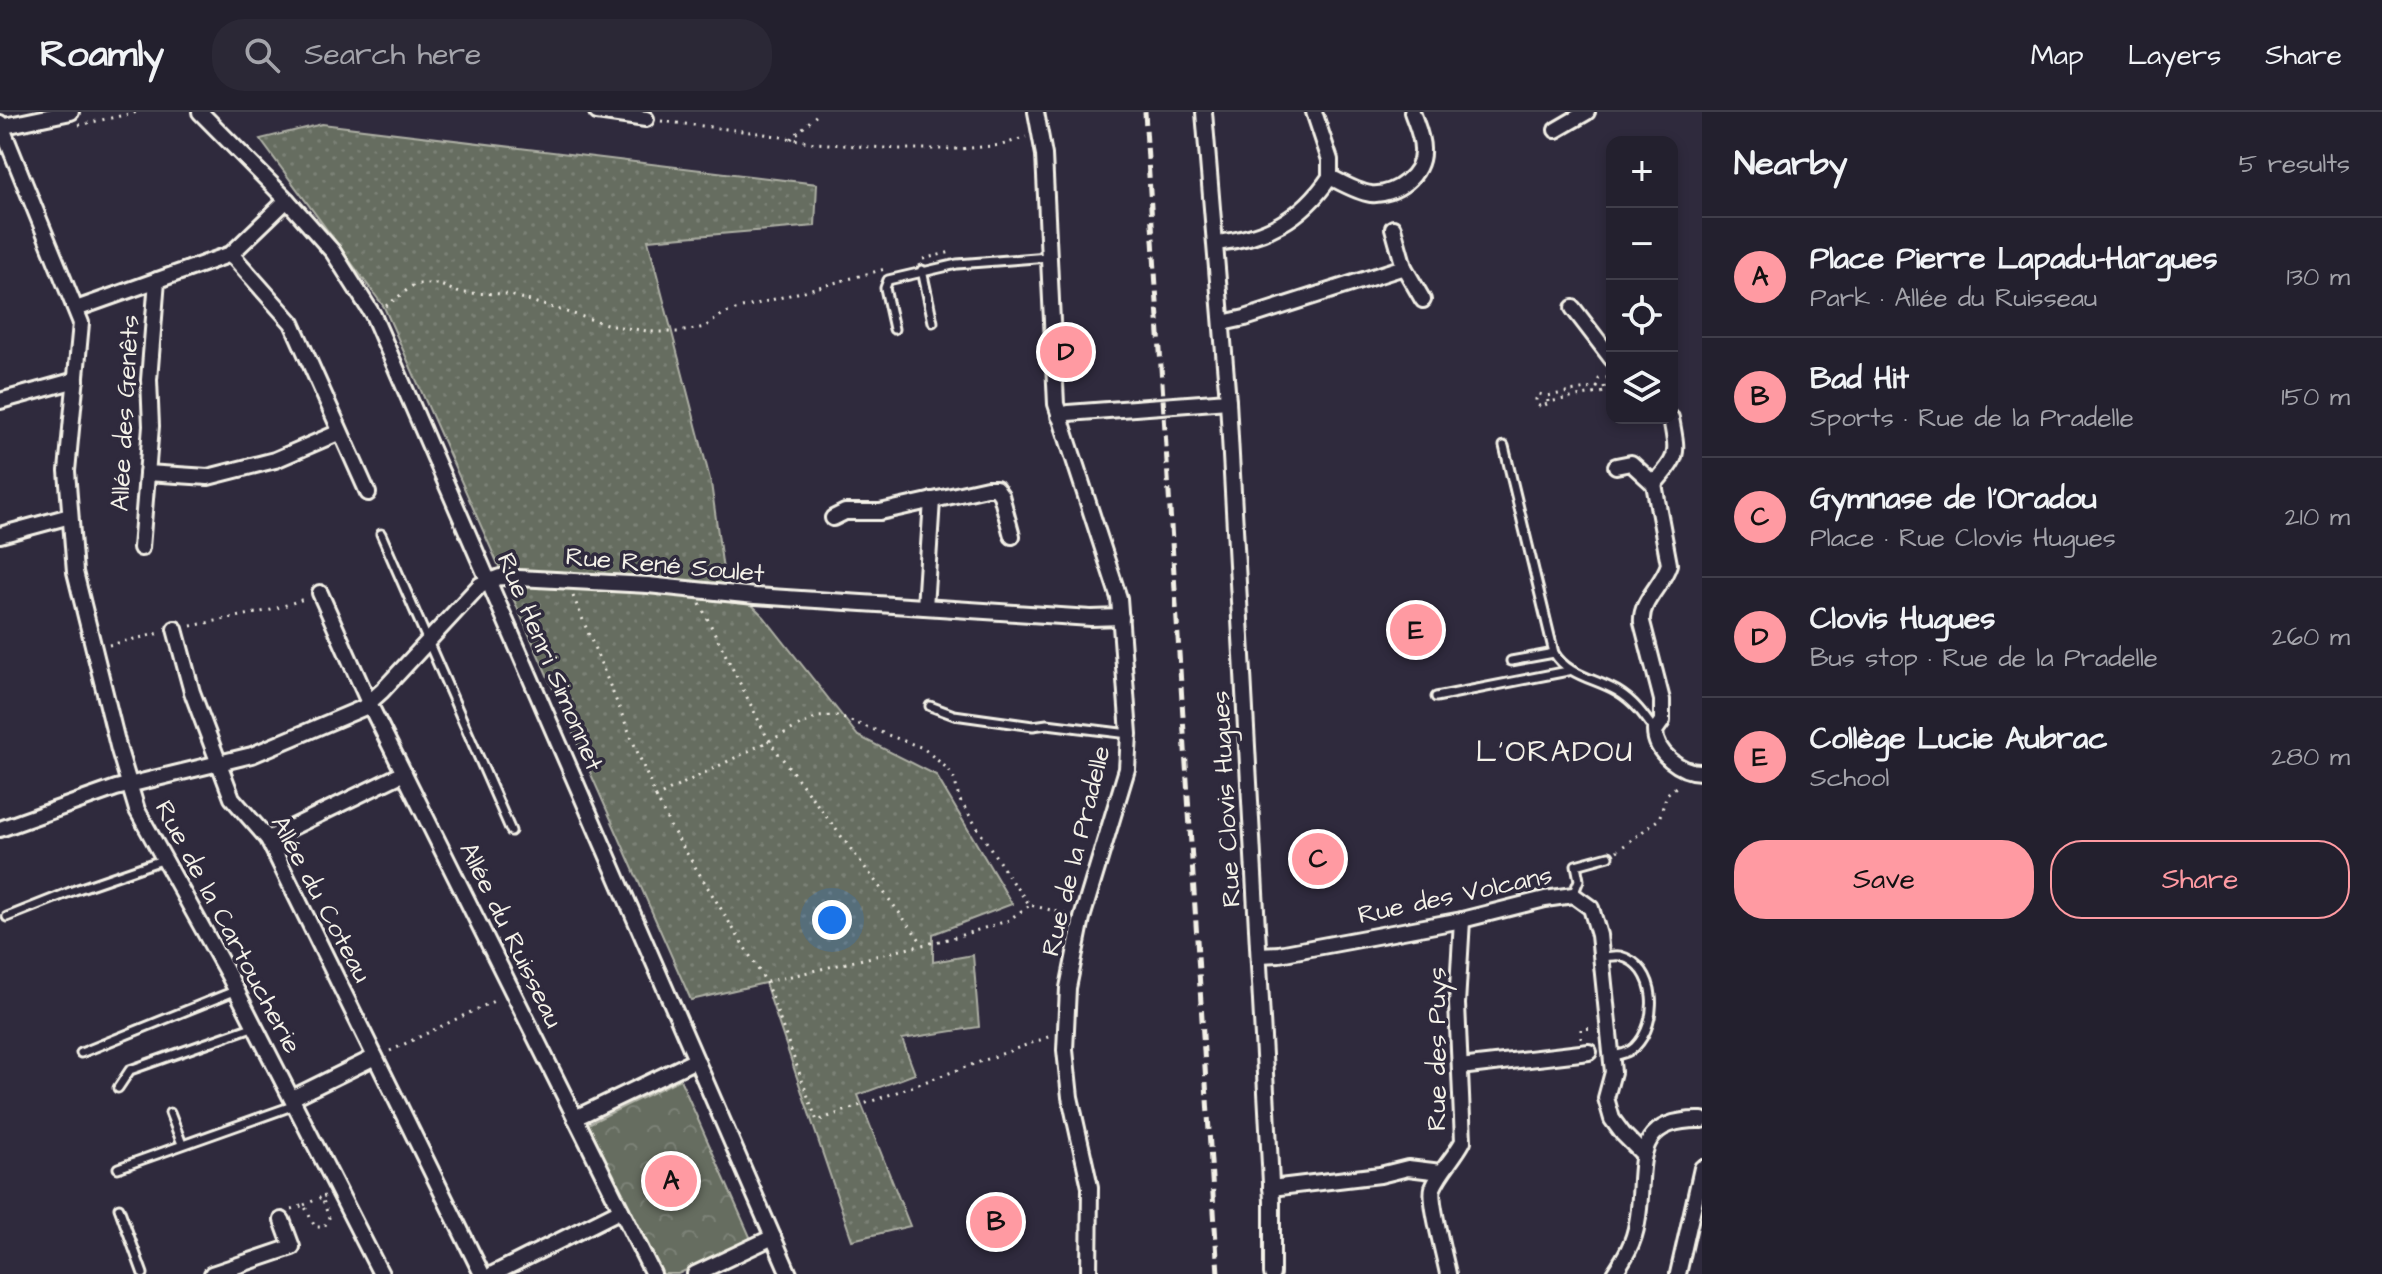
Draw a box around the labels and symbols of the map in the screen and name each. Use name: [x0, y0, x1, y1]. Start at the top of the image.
street label: Allée des Genêts: [102, 314, 148, 512]
pin: D: [1040, 322, 1092, 382]
street label: Rue René Soulet: [564, 538, 766, 592]
street label: Rue Henri Simonnet: [488, 547, 612, 777]
pin: E: [1390, 600, 1442, 660]
street label: Rue Clovis Hugues: [1202, 690, 1252, 908]
district label: L'ORADOU: [1476, 731, 1634, 773]
street label: Rue de la Pradelle: [1032, 742, 1120, 960]
street label: Rue de la Cartoucherie: [146, 794, 310, 1060]
street label: Allée du Coteau: [262, 809, 380, 989]
pin: C: [1292, 829, 1344, 889]
street label: Allée du Ruisseau: [450, 836, 572, 1034]
street label: Rue des Volcans: [1355, 857, 1555, 933]
your location: [812, 900, 852, 940]
street label: Rue des Puys: [1419, 967, 1457, 1131]
pin: A: [645, 1151, 697, 1211]
pin: B: [970, 1192, 1022, 1252]

